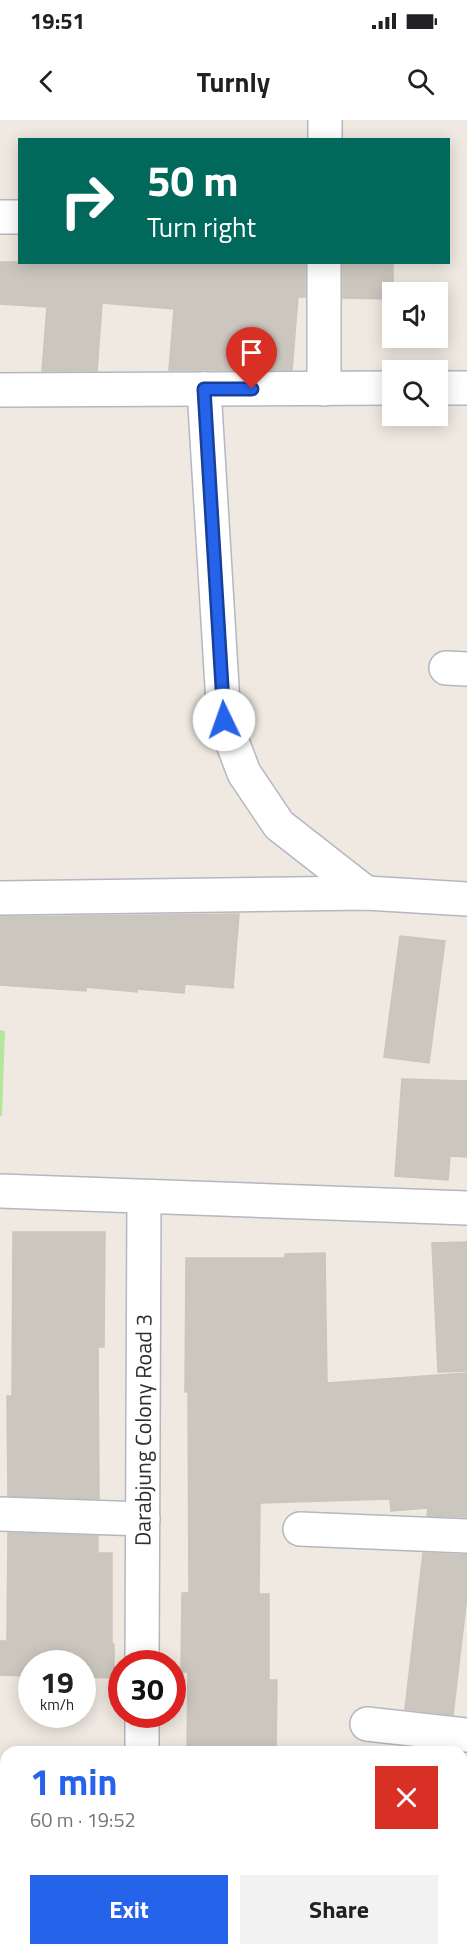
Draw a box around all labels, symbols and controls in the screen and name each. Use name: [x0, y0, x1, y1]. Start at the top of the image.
text: 19:51: [30, 4, 85, 38]
text: Turnly: [197, 61, 270, 102]
icon: back: [30, 65, 63, 98]
icon: search: [404, 65, 437, 98]
text: 50 m: [147, 148, 239, 212]
icon: right: [48, 162, 126, 240]
text: Turn right: [147, 206, 256, 247]
map controls: [382, 282, 448, 426]
button: sound: [382, 282, 448, 348]
pin: [226, 327, 277, 389]
icon: arrive: [235, 336, 268, 369]
button: search: [382, 360, 448, 426]
position arrow: [192, 688, 256, 752]
street label: Darabjung Colony Road 3: [126, 1314, 160, 1546]
speed limit sign: 30: [108, 1650, 186, 1728]
text: 19: [40, 1659, 74, 1705]
text: km/h: [40, 1693, 74, 1716]
text: 1 min: [30, 1754, 117, 1809]
button: close: [375, 1766, 438, 1829]
text: 60 m · 19:52: [30, 1804, 136, 1835]
button: Exit: [30, 1875, 228, 1944]
button: Share: [240, 1875, 438, 1944]

